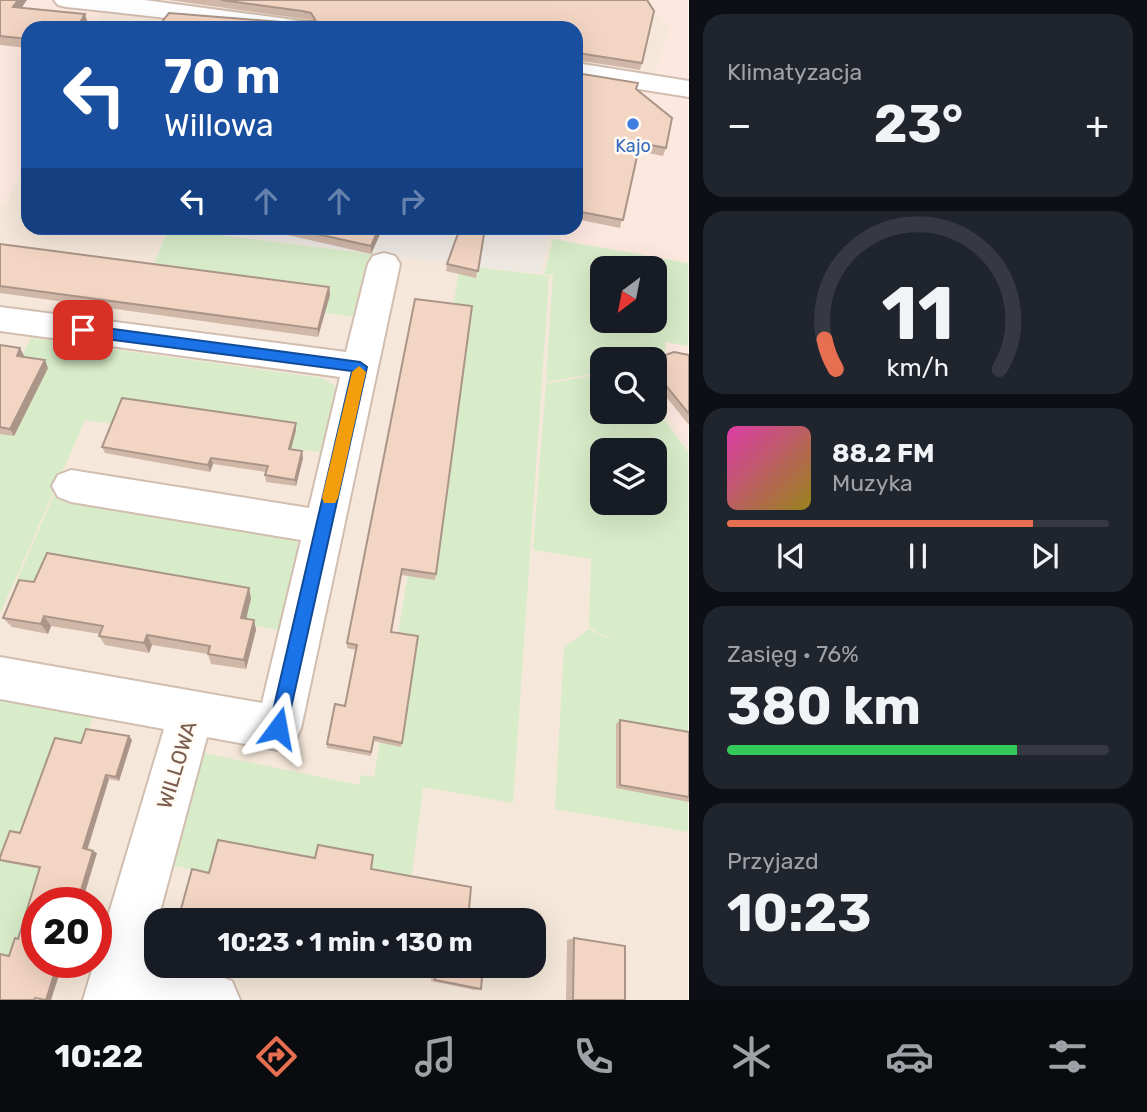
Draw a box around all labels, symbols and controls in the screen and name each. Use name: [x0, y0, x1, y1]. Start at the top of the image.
text: 70 m: [164, 47, 281, 105]
icon: left: [49, 49, 140, 140]
text: Klimatyzacja: [727, 58, 862, 86]
text: 23°: [874, 93, 963, 155]
text: −: [727, 102, 752, 148]
text: +: [1085, 102, 1109, 148]
text: Willowa: [164, 106, 274, 144]
marker: Kajo: [625, 116, 641, 132]
place label: Kajo: [615, 135, 651, 157]
icon: left: [174, 182, 212, 220]
icon: ahead: [247, 182, 285, 220]
icon: ahead: [320, 182, 358, 220]
icon: right: [393, 182, 431, 220]
north arrow: [590, 256, 667, 332]
map controls: [590, 256, 667, 515]
text: 11: [882, 271, 954, 357]
pin: [53, 300, 113, 360]
icon: arrive: [64, 311, 102, 349]
button: search: [590, 347, 667, 424]
text: km/h: [887, 353, 949, 382]
button: layers: [590, 438, 667, 515]
text: 88.2 FM: [832, 438, 935, 469]
text: Muzyka: [832, 469, 913, 497]
icon: previous: [772, 537, 810, 575]
icon: pause: [899, 537, 937, 575]
icon: next: [1026, 537, 1064, 575]
text: Zasięg · 76%: [727, 640, 859, 668]
text: 380 km: [727, 675, 921, 737]
position arrow: [241, 691, 315, 765]
street label: WILLOWA: [151, 718, 202, 812]
text: Przyjazd: [727, 847, 819, 875]
text: 10:23: [727, 882, 871, 944]
speed limit sign: 20: [21, 887, 112, 978]
text: 10:23 · 1 min · 130 m: [217, 927, 473, 958]
icon: directions: [252, 1032, 301, 1081]
icon: music: [411, 1032, 460, 1081]
icon: phone: [569, 1032, 618, 1081]
icon: climate: [727, 1032, 776, 1081]
icon: car: [885, 1032, 934, 1081]
icon: filters: [1043, 1032, 1092, 1081]
text: 10:22: [55, 1037, 143, 1075]

